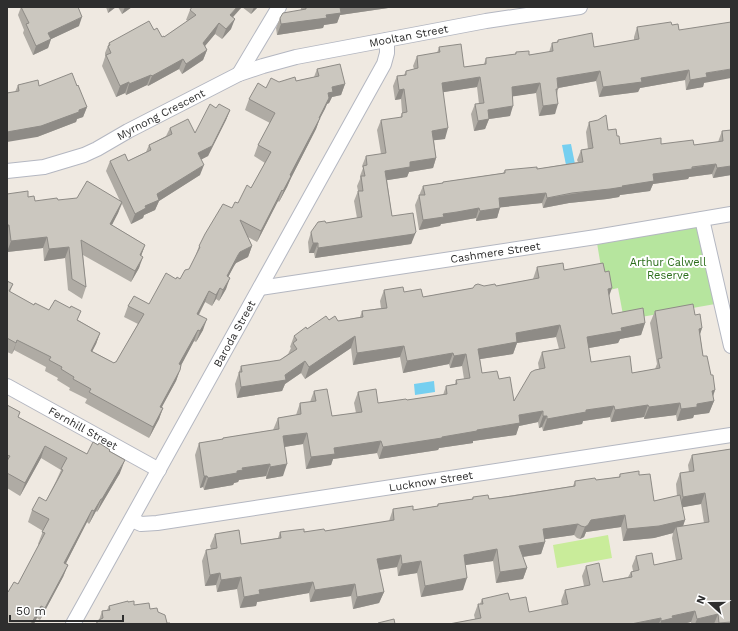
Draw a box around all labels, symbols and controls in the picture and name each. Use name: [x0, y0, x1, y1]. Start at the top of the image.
street label: Mooltan Street: [368, 22, 450, 50]
street label: Myrnong Crescent: [115, 86, 207, 143]
street label: Cashmere Street: [449, 239, 542, 266]
park label: Arthur Calwell Reserve: [630, 256, 707, 282]
street label: Baroda Street: [211, 298, 258, 369]
street label: Fernhill Street: [46, 404, 120, 453]
street label: Lucknow Street: [388, 468, 474, 494]
north arrow: [690, 583, 730, 623]
text: N: [694, 593, 709, 606]
scale bar: [10, 597, 123, 623]
text: 50 m: [16, 604, 46, 618]

